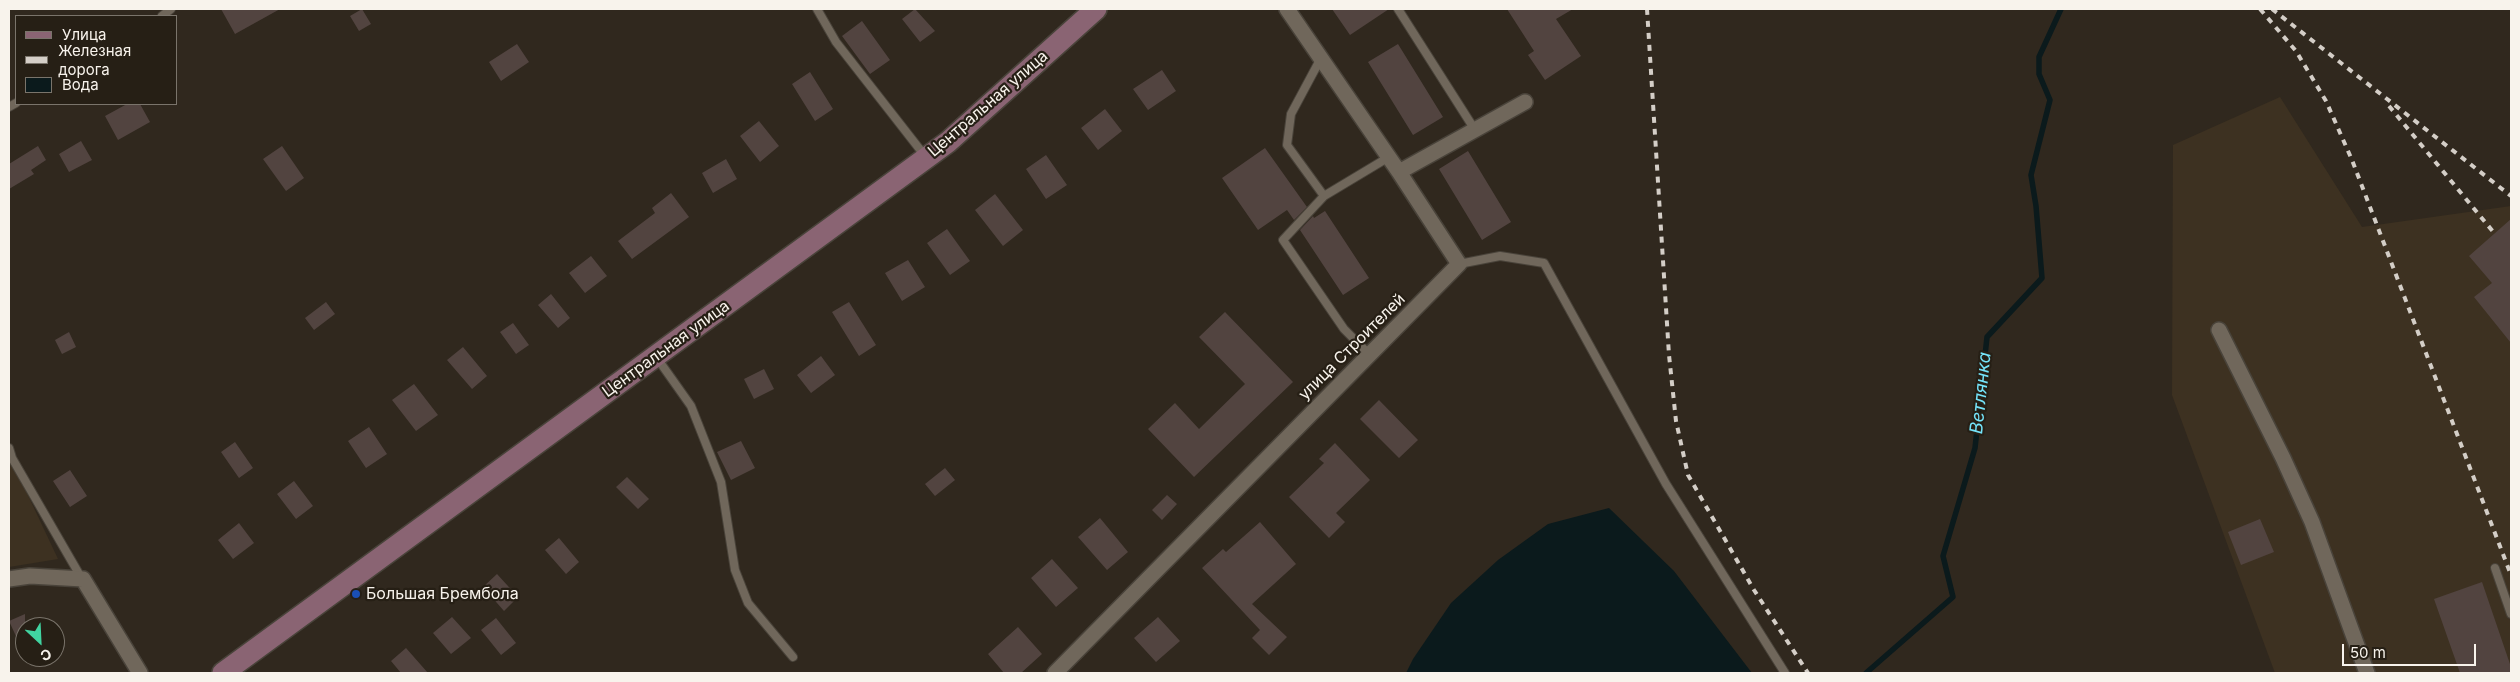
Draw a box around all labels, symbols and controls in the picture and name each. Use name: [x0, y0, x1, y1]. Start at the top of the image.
legend: [15, 15, 178, 105]
text: Улица: [62, 25, 106, 44]
text: Железная дорога: [58, 41, 131, 79]
street label: Центральная улица: [924, 47, 1052, 161]
text: Вода: [62, 75, 99, 94]
street label: улица Строителей: [1295, 290, 1409, 404]
street label: Центральная улица: [599, 296, 733, 402]
water label: Ветлянка: [1966, 351, 1996, 435]
place label: Большая Брембола: [366, 584, 519, 604]
marker: Большая Брембола: [350, 588, 362, 600]
north arrow: [15, 617, 65, 667]
scale bar: [2345, 634, 2479, 666]
text: 50 m: [2350, 643, 2386, 662]
text: С: [38, 645, 54, 665]

